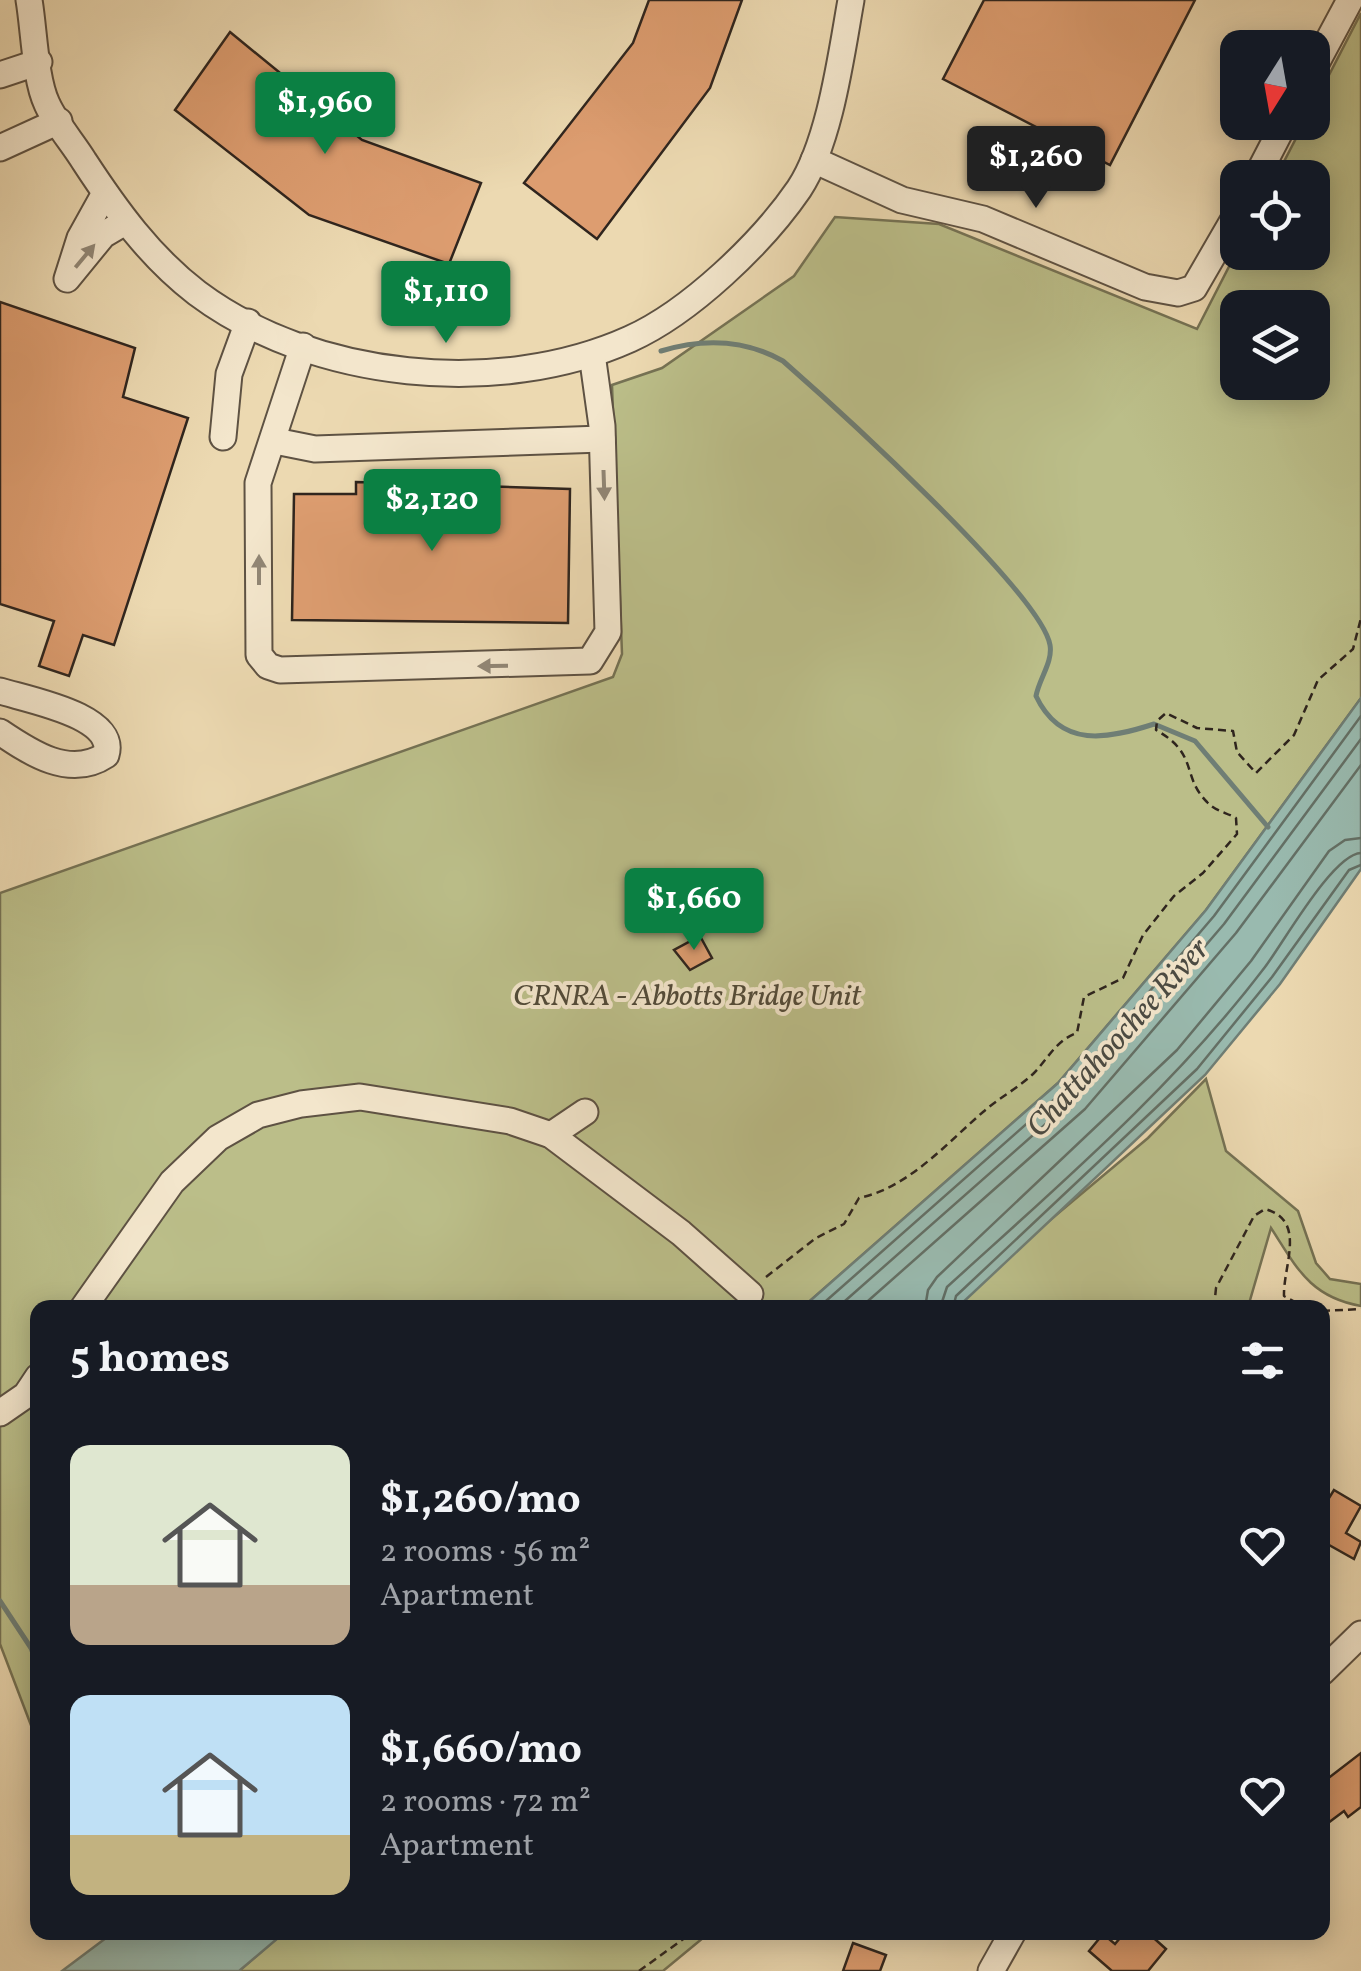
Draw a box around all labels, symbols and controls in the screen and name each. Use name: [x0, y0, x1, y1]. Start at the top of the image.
north arrow: [1220, 30, 1330, 140]
map controls: [1220, 30, 1330, 400]
pin: $1,960: [244, 72, 406, 157]
text: $1,960: [277, 82, 373, 126]
pin: $1,260: [955, 126, 1117, 211]
text: $1,260: [989, 136, 1083, 180]
button: locate: [1220, 160, 1330, 270]
one-way arrow: [74, 244, 96, 269]
pin: $1,110: [365, 261, 527, 346]
text: $1,110: [403, 271, 489, 315]
button: layers: [1220, 290, 1330, 400]
pin: $2,120: [351, 469, 513, 554]
one-way arrow: [596, 470, 612, 502]
text: $2,120: [386, 479, 478, 523]
one-way arrow: [251, 553, 267, 585]
one-way arrow: [477, 658, 509, 674]
pin: $1,660: [613, 868, 775, 953]
text: $1,660: [647, 878, 741, 922]
water label: Chattahoochee River: [1017, 929, 1221, 1148]
park label: CRNRA - Abbotts Bridge Unit: [513, 976, 862, 1018]
text: 5 homes: [70, 1331, 230, 1390]
icon: filters: [1235, 1333, 1290, 1388]
text: $1,260/mo: [380, 1472, 581, 1531]
icon: home: [150, 1485, 270, 1605]
icon: heart: [1235, 1518, 1290, 1573]
text: 2 rooms · 56 m²: [380, 1531, 590, 1575]
text: Apartment: [380, 1575, 534, 1619]
text: $1,660/mo: [380, 1722, 582, 1781]
icon: home: [150, 1735, 270, 1855]
icon: heart: [1235, 1768, 1290, 1823]
text: 2 rooms · 72 m²: [380, 1781, 591, 1825]
text: Apartment: [380, 1825, 534, 1869]

